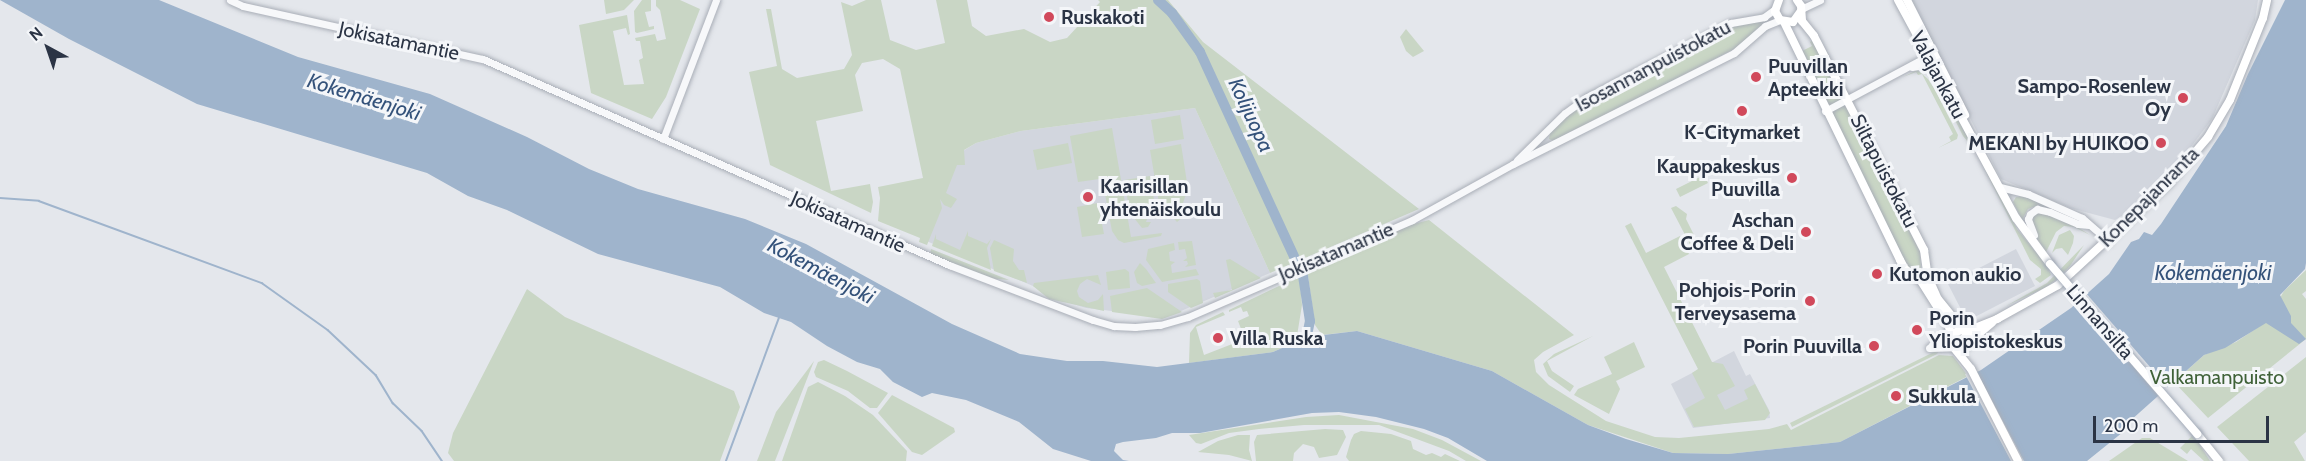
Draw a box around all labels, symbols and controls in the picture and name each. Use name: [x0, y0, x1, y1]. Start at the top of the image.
place label: Ruskakoti: [1061, 5, 1145, 29]
marker: Ruskakoti: [1042, 10, 1056, 24]
street label: Isosannanpuistokatu: [1571, 15, 1735, 117]
street label: Jokisatamantie: [337, 17, 461, 65]
north arrow: [18, 18, 78, 78]
text: N: [26, 23, 47, 45]
street label: Valajankatu: [1905, 27, 1971, 123]
place label: Puuvillan Apteekki: [1768, 54, 1848, 101]
water label: Kokemäenjoki: [304, 68, 424, 126]
marker: Puuvillan Apteekki: [1749, 70, 1763, 84]
water label: Kolijuopa: [1223, 74, 1279, 156]
place label: Sampo-Rosenlew Oy: [2018, 74, 2171, 121]
marker: Sampo-Rosenlew Oy: [2176, 91, 2190, 105]
marker: K-Citymarket: [1735, 104, 1749, 118]
street label: Siltapuistokatu: [1845, 110, 1923, 232]
place label: K-Citymarket: [1684, 120, 1800, 144]
place label: MEKANI by HUIKOO: [1968, 131, 2149, 155]
marker: MEKANI by HUIKOO: [2154, 136, 2168, 150]
street label: Konepajanranta: [2094, 142, 2204, 252]
place label: Kauppakeskus Puuvilla: [1657, 154, 1780, 201]
marker: Kauppakeskus Puuvilla: [1785, 171, 1799, 185]
place label: Kaarisillan yhtenäiskoulu: [1100, 174, 1221, 221]
street label: Jokisatamantie: [787, 186, 909, 258]
marker: Kaarisillan yhtenäiskoulu: [1081, 190, 1095, 204]
place label: Aschan Coffee & Deli: [1680, 208, 1794, 255]
street label: Jokisatamantie: [1275, 217, 1397, 287]
marker: Aschan Coffee & Deli: [1799, 225, 1813, 239]
water label: Kokemäenjoki: [763, 232, 879, 310]
water label: Kokemäenjoki: [2154, 260, 2272, 286]
place label: Kutomon aukio: [1889, 262, 2021, 286]
marker: Kutomon aukio: [1870, 267, 1884, 281]
place label: Pohjois-Porin Terveysasema: [1674, 278, 1796, 325]
street label: Linnansilta: [2061, 280, 2139, 364]
marker: Pohjois-Porin Terveysasema: [1801, 292, 1819, 310]
place label: Porin Yliopistokeskus: [1929, 306, 2063, 353]
marker: Porin Yliopistokeskus: [1910, 323, 1924, 337]
place label: Villa Ruska: [1230, 326, 1323, 350]
marker: Villa Ruska: [1211, 331, 1225, 345]
place label: Porin Puuvilla: [1743, 334, 1862, 358]
marker: Porin Puuvilla: [1867, 339, 1881, 353]
park label: Valkamanpuisto: [2150, 365, 2284, 389]
place label: Sukkula: [1908, 384, 1976, 408]
marker: Sukkula: [1889, 389, 1903, 403]
scale bar: [2096, 404, 2272, 442]
text: 200 m: [2104, 415, 2158, 437]

